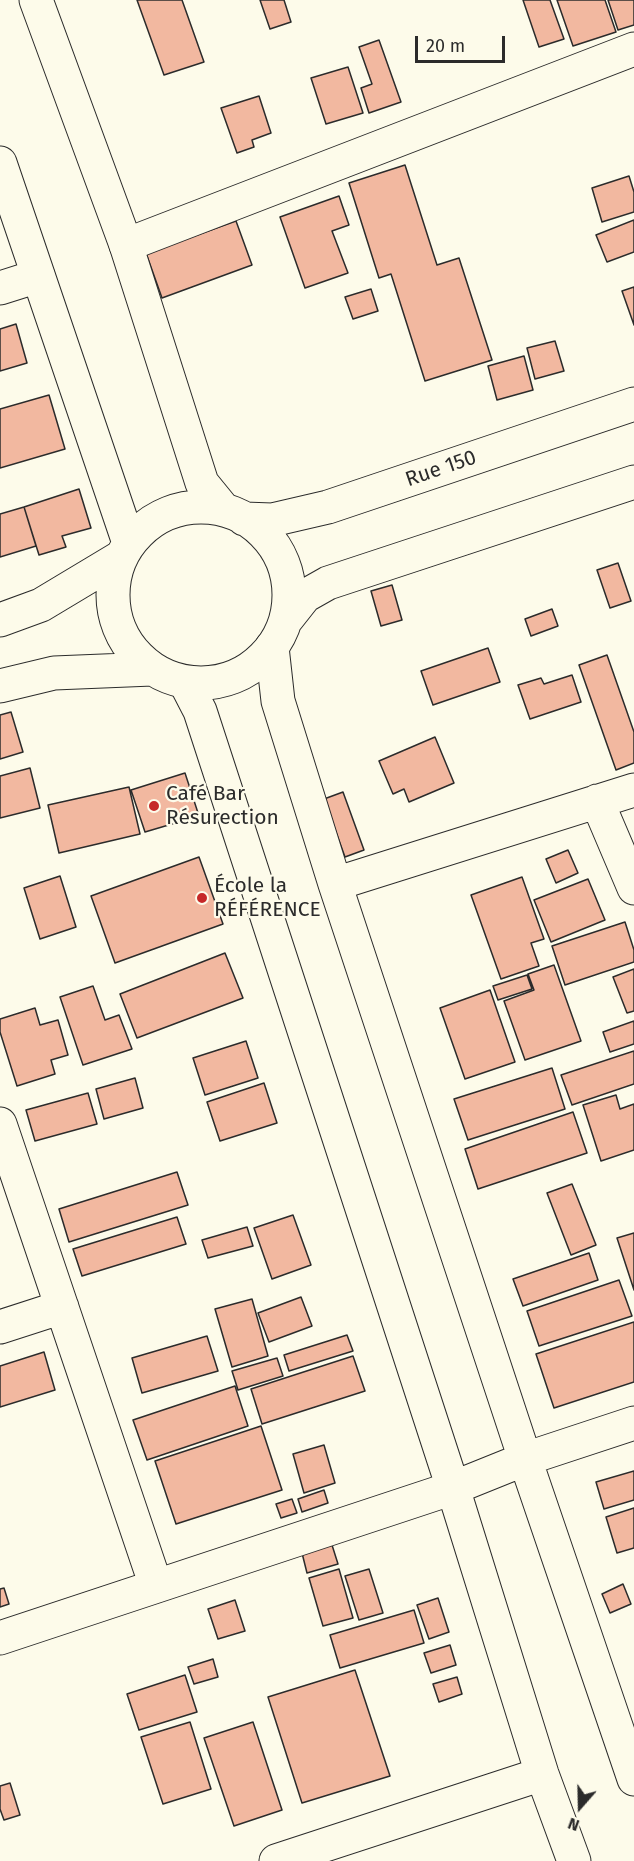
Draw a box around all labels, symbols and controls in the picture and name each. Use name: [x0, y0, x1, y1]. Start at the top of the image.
scale bar: [418, 24, 508, 62]
text: 20 m: [426, 35, 465, 57]
street label: Rue 150: [402, 445, 480, 493]
place label: Café Bar Résurection: [166, 781, 279, 831]
marker: Café Bar Résurection: [147, 799, 161, 813]
place label: École la RÉFÉRENCE: [214, 873, 321, 923]
marker: École la RÉFÉRENCE: [195, 891, 209, 905]
north arrow: [550, 1777, 610, 1837]
text: N: [565, 1814, 582, 1835]

